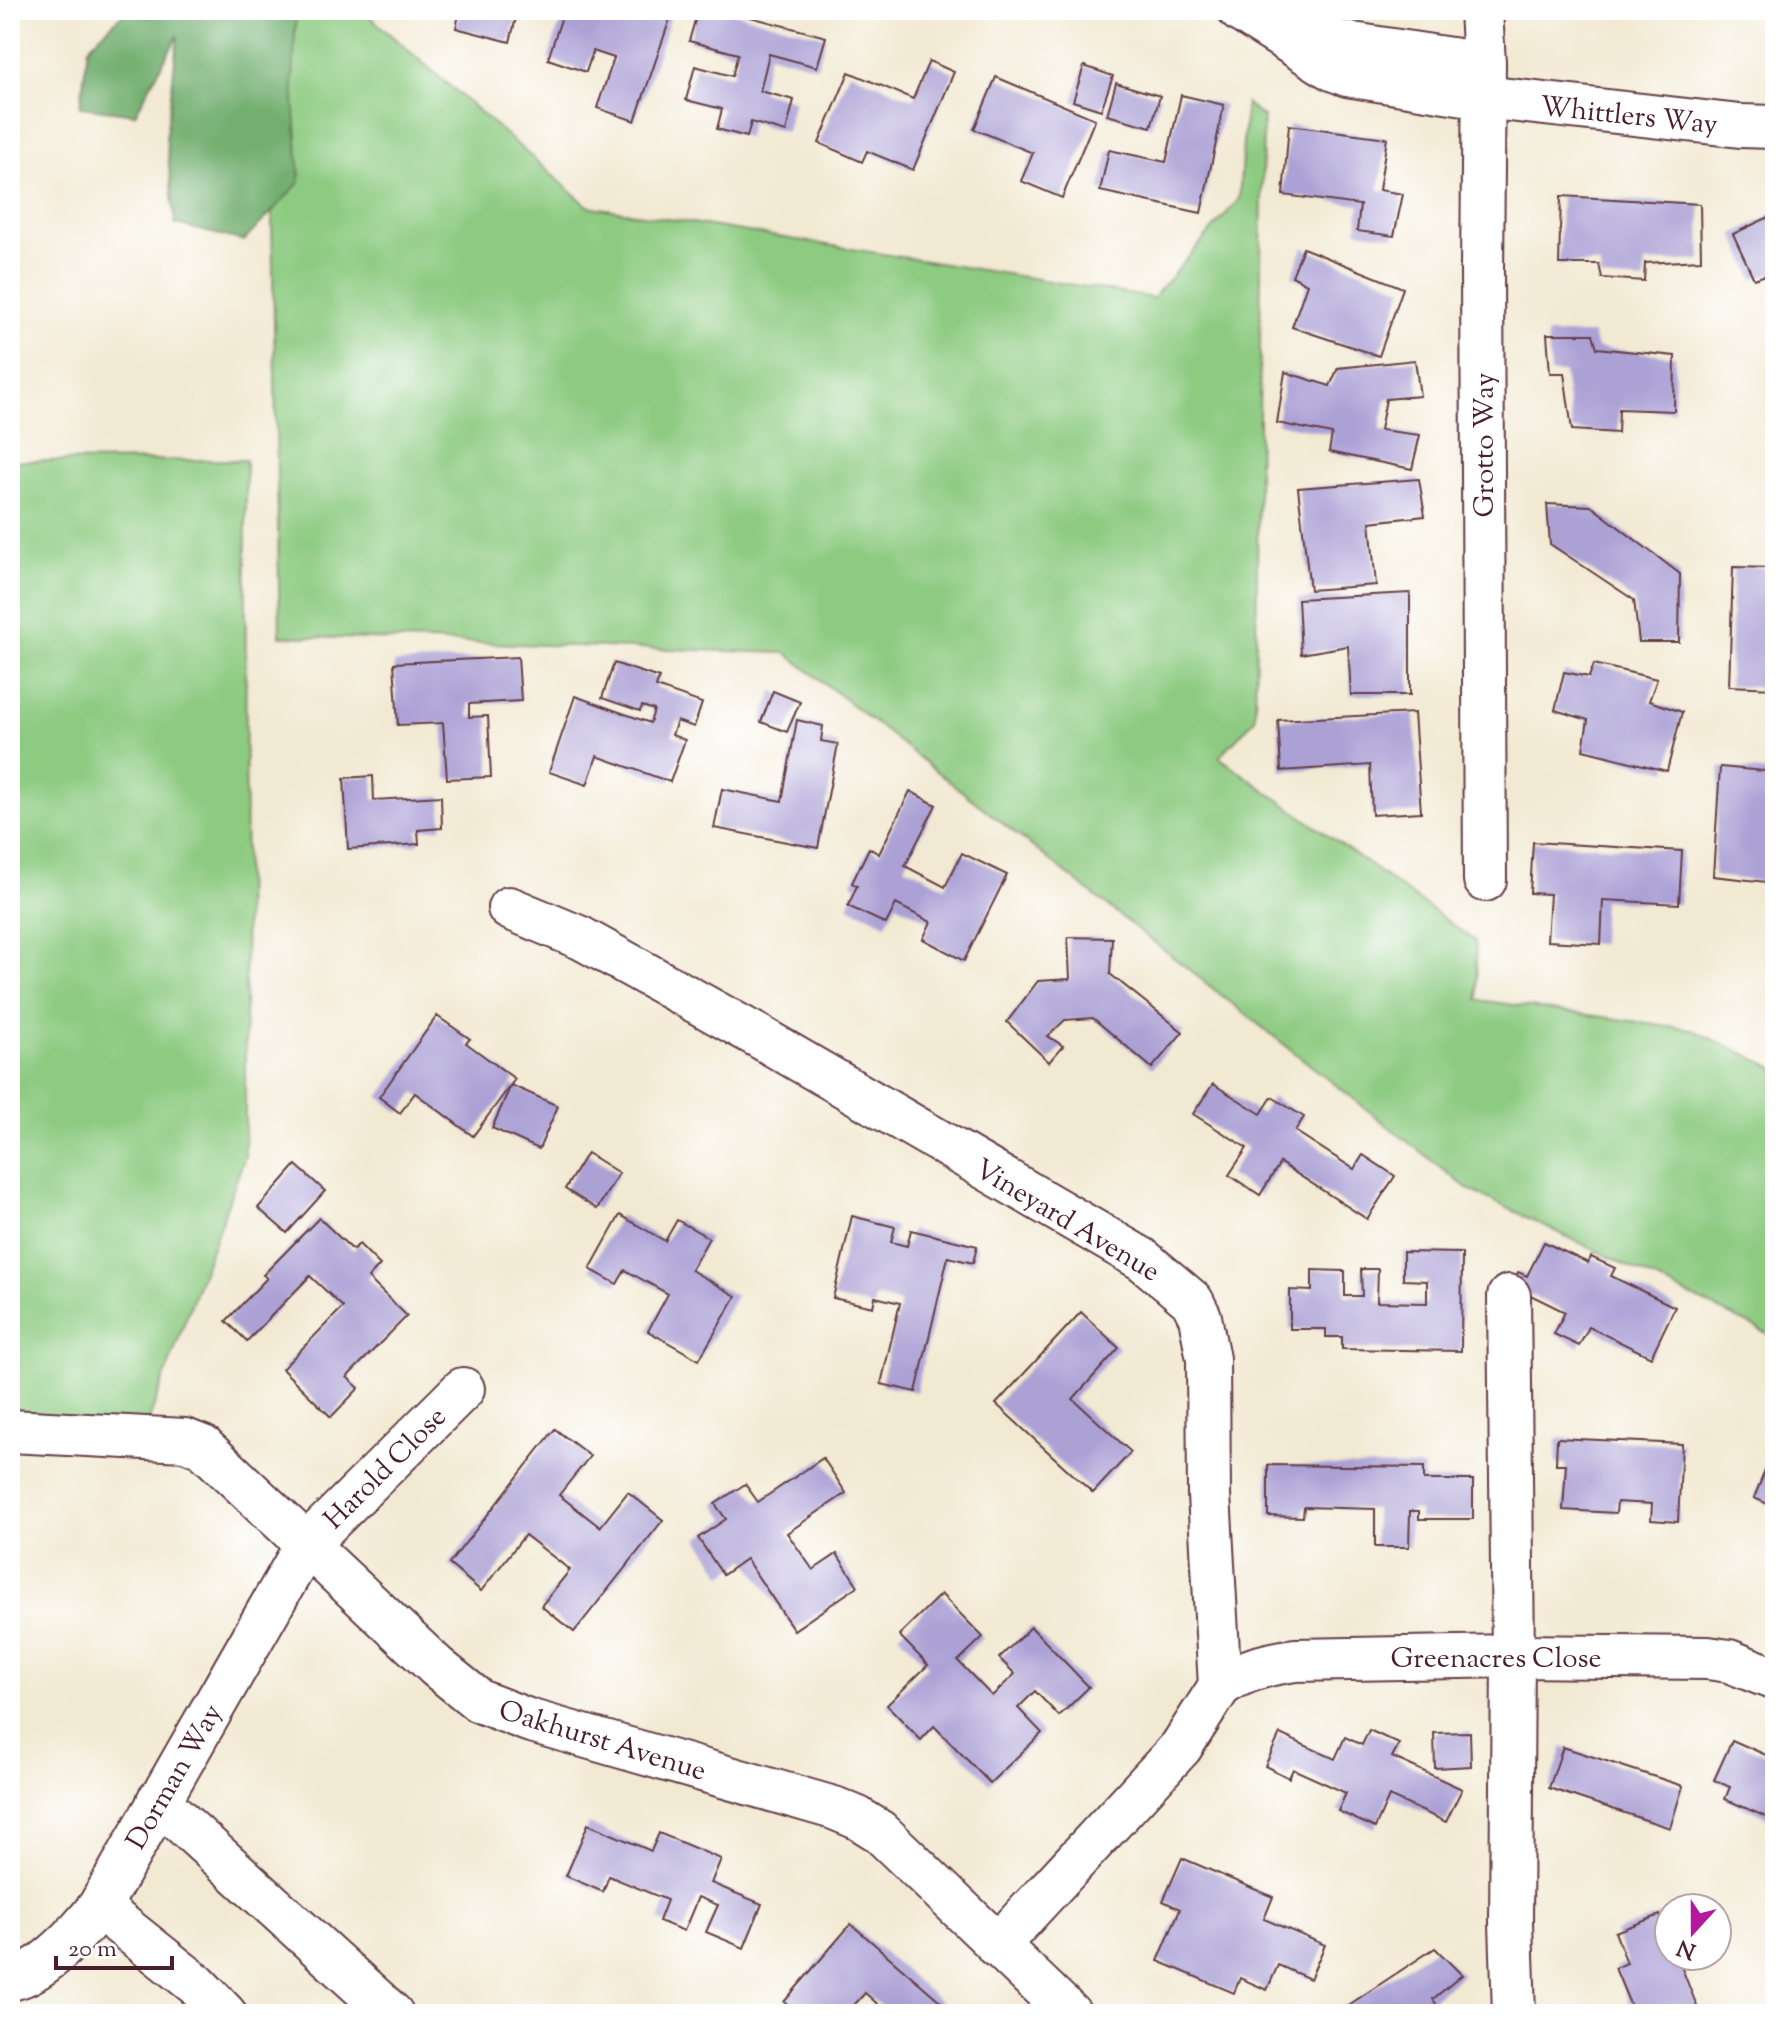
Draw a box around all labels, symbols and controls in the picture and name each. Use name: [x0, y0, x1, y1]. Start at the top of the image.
street label: Whittlers Way: [1538, 88, 1720, 146]
street label: Grotto Way: [1466, 372, 1506, 517]
street label: Vineyard Avenue: [966, 1150, 1167, 1293]
street label: Harold Close: [316, 1399, 457, 1540]
street label: Greenacres Close: [1390, 1640, 1602, 1680]
street label: Oakhurst Avenue: [494, 1691, 711, 1792]
street label: Dorman Way: [118, 1697, 234, 1858]
north arrow: [1653, 1892, 1733, 1972]
scale bar: [56, 1920, 172, 1970]
text: N: [1673, 1930, 1701, 1966]
text: 20 m: [68, 1933, 117, 1967]

